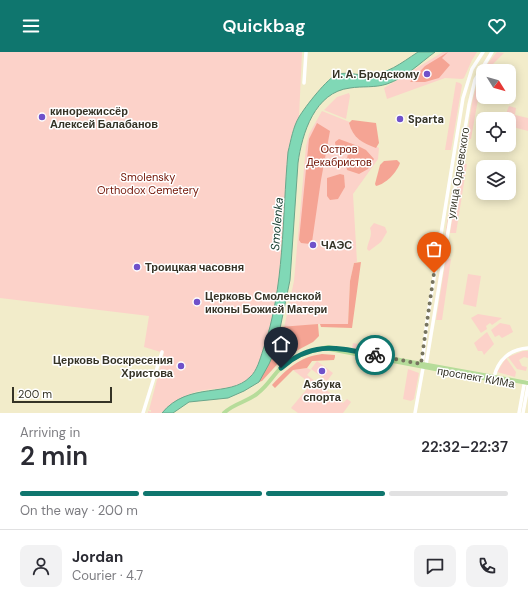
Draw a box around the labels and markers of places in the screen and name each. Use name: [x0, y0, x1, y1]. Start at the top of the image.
place label: И. А. Бродскому: [332, 67, 420, 81]
marker: И. А. Бродскому: [422, 69, 432, 79]
place label: кинорежиссёр Алексей Балабанов: [50, 104, 158, 131]
marker: кинорежиссёр Алексей Балабанов: [37, 112, 47, 122]
place label: Sparta: [408, 112, 444, 126]
marker: Sparta: [395, 114, 405, 124]
pin: [417, 232, 451, 273]
place label: ЧАЭС: [321, 238, 352, 252]
marker: ЧАЭС: [308, 240, 318, 250]
place label: Троицкая часовня: [145, 260, 244, 274]
marker: Троицкая часовня: [132, 262, 142, 272]
place label: Церковь Смоленской иконы Божией Матери: [205, 289, 327, 316]
marker: Церковь Смоленской иконы Божией Матери: [192, 297, 202, 307]
pin: [264, 327, 298, 368]
place label: Церковь Воскресения Христова: [53, 353, 174, 380]
marker: Церковь Воскресения Христова: [176, 361, 186, 371]
marker: Азбука спорта: [317, 366, 327, 376]
place label: Азбука спорта: [303, 377, 342, 404]

